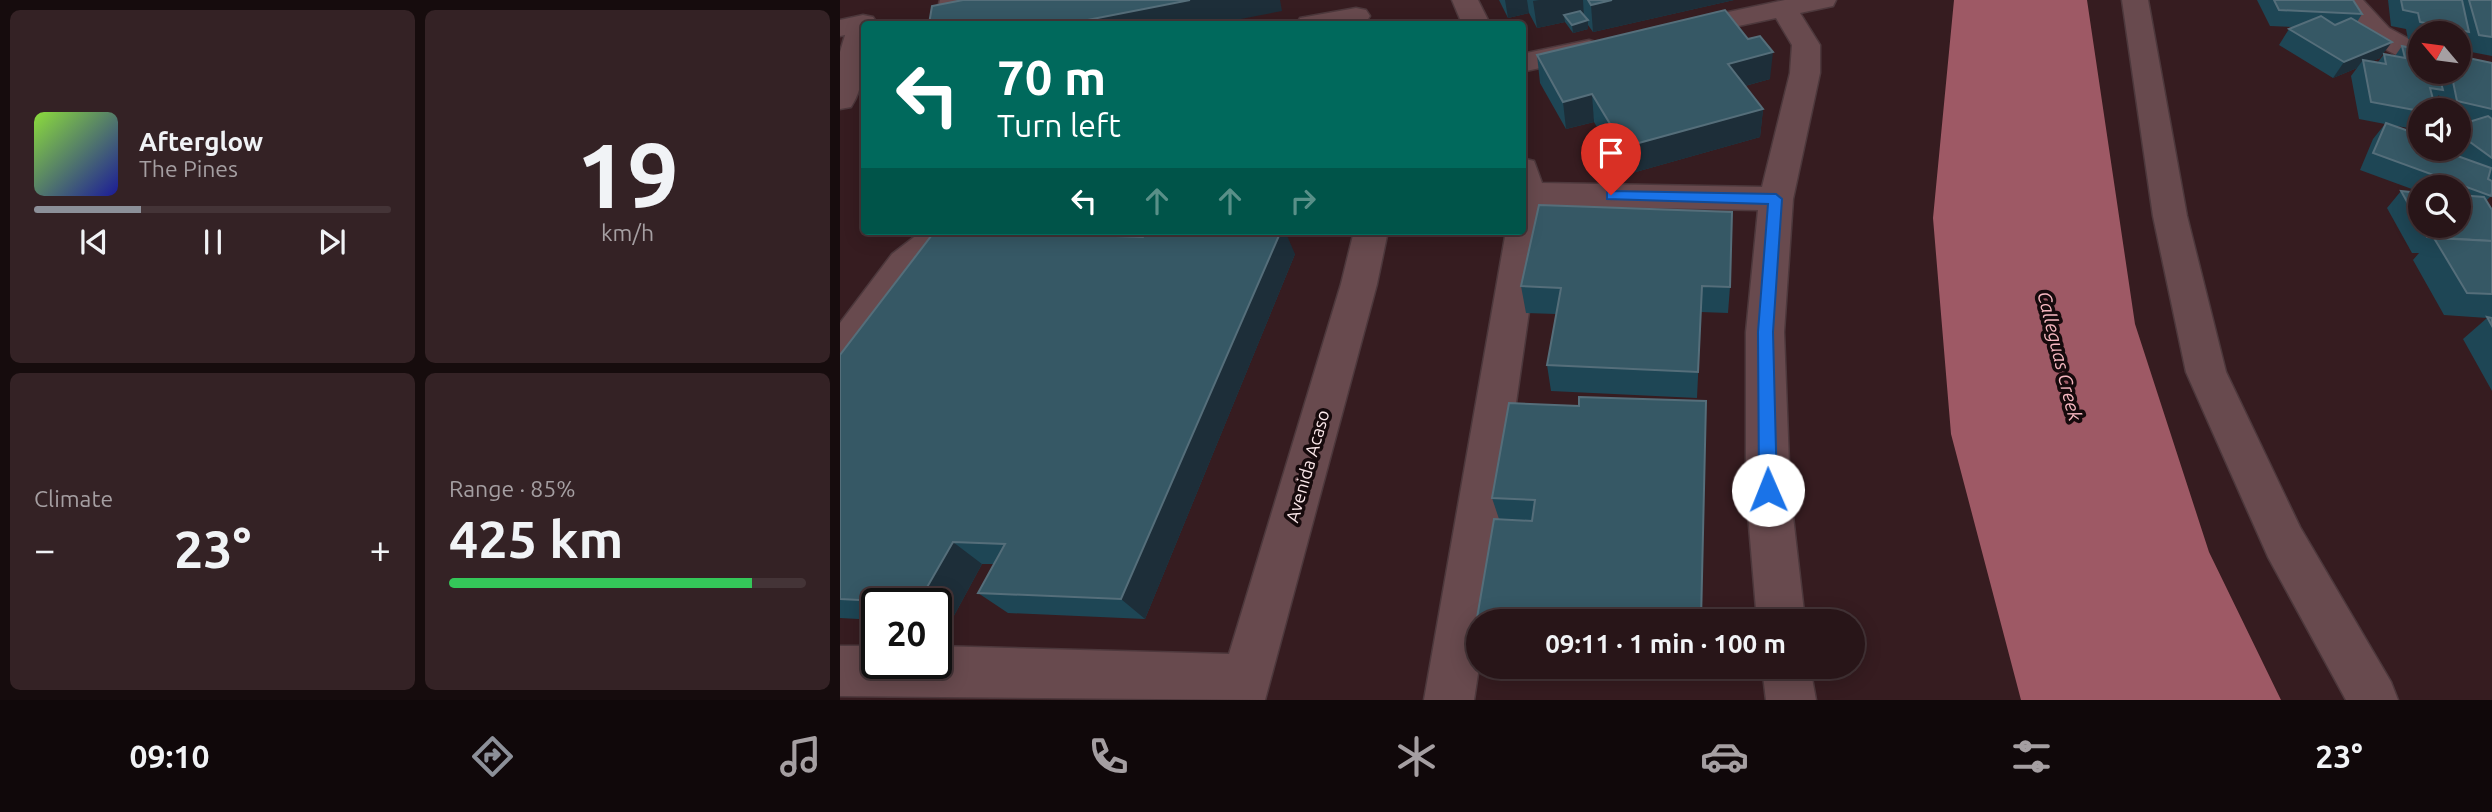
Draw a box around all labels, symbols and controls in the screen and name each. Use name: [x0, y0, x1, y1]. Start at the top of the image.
north arrow: [2408, 21, 2471, 84]
map controls: [2408, 21, 2471, 238]
icon: left: [882, 49, 973, 140]
text: 70 m: [997, 49, 1106, 104]
button: sound: [2408, 98, 2471, 161]
text: Turn left: [997, 107, 1121, 143]
text: 19: [576, 123, 679, 225]
pin: [1581, 123, 1641, 195]
text: Afterglow: [139, 127, 263, 156]
icon: arrive: [1592, 134, 1630, 172]
text: The Pines: [139, 156, 238, 181]
button: search: [2408, 175, 2471, 238]
icon: left: [1065, 182, 1103, 220]
icon: ahead: [1138, 182, 1176, 220]
icon: ahead: [1211, 182, 1249, 220]
icon: right: [1284, 182, 1322, 220]
text: km/h: [601, 220, 654, 245]
icon: previous: [75, 223, 113, 261]
icon: pause: [194, 223, 232, 261]
icon: next: [313, 223, 351, 261]
water label: Calleguas Creek: [2033, 289, 2087, 423]
street label: Avenida Acaso: [1281, 407, 1333, 525]
position arrow: [1731, 453, 1805, 527]
text: Range · 85%: [449, 476, 576, 501]
text: Climate: [34, 486, 113, 511]
text: 425 km: [449, 510, 623, 568]
text: 23°: [174, 520, 251, 578]
text: −: [34, 528, 55, 570]
text: +: [370, 528, 391, 570]
speed limit sign: 20: [861, 588, 952, 679]
text: 09:11 · 1 min · 100 m: [1545, 629, 1786, 658]
icon: directions: [468, 732, 517, 781]
icon: music: [776, 732, 825, 781]
icon: phone: [1084, 732, 1133, 781]
icon: climate: [1392, 732, 1441, 781]
icon: car: [1700, 732, 1749, 781]
icon: filters: [2007, 732, 2056, 781]
text: 09:10: [129, 738, 209, 774]
text: 23°: [2315, 738, 2363, 774]

